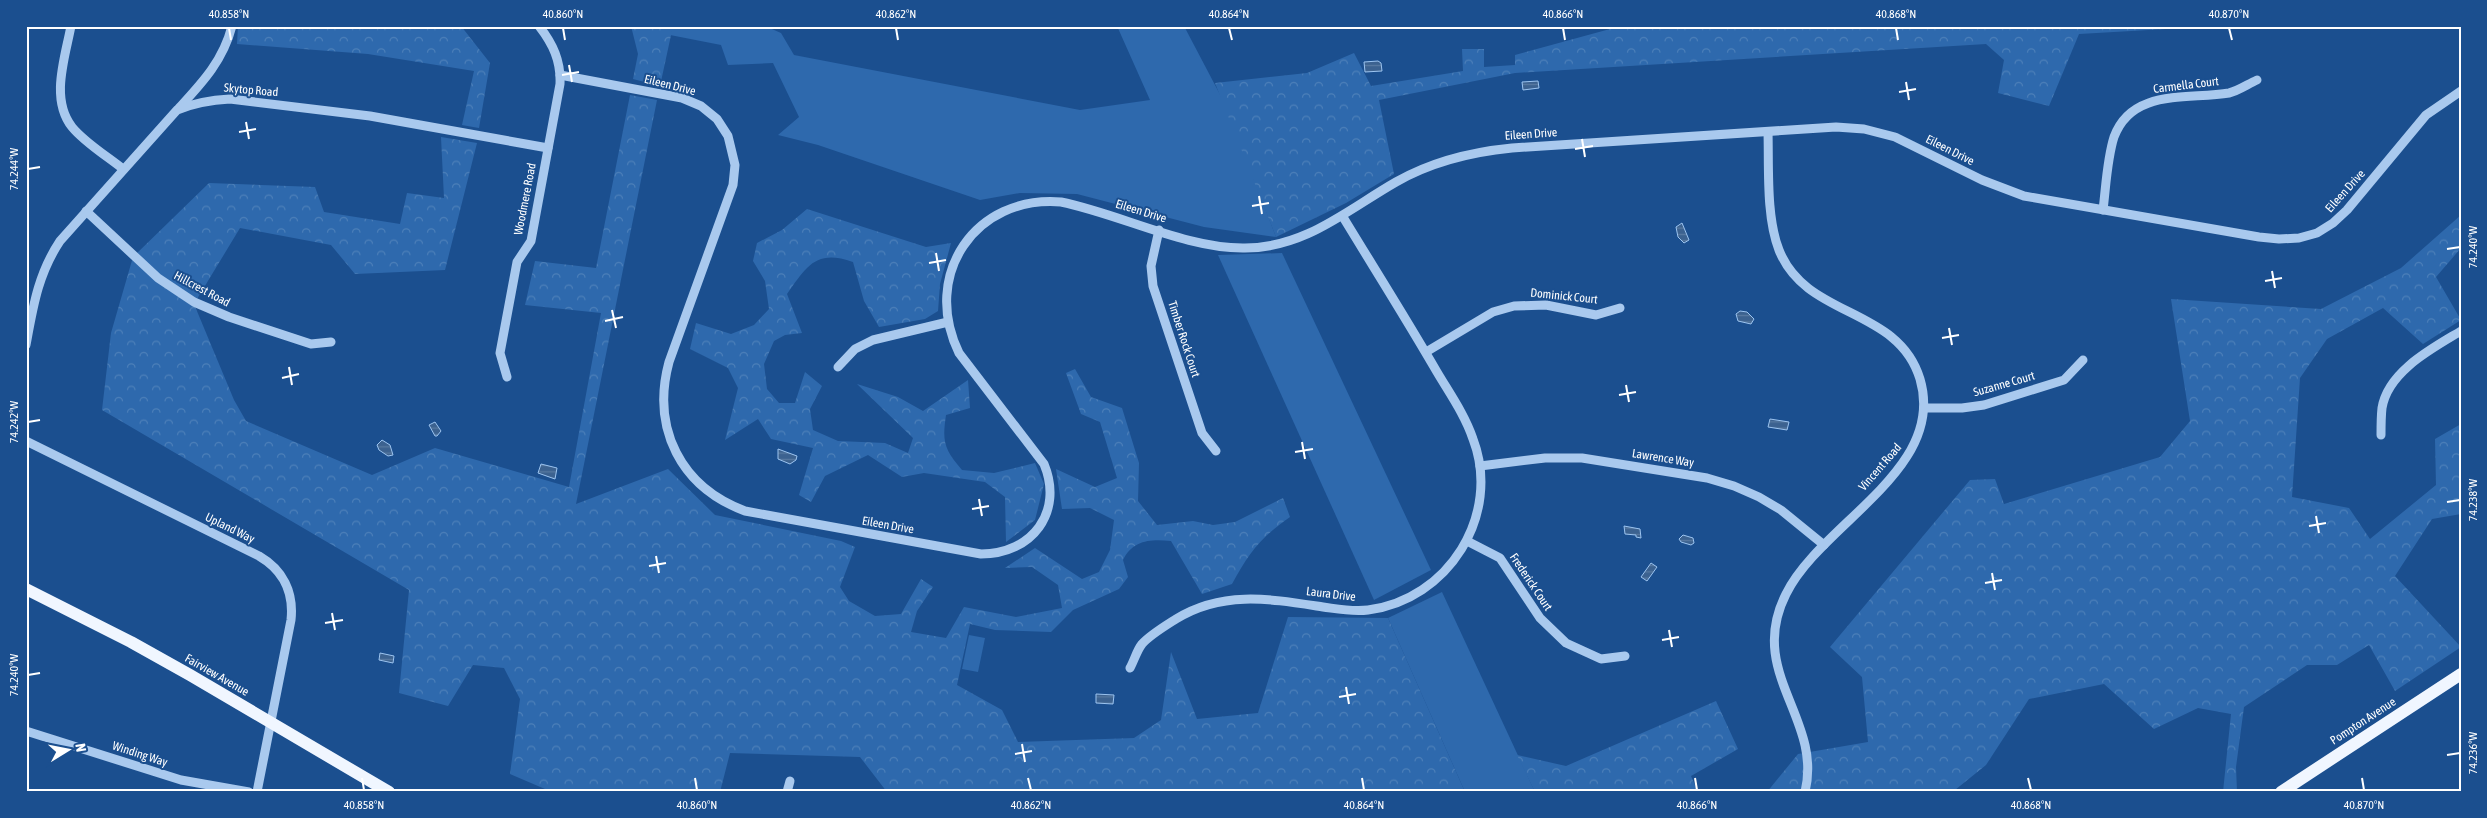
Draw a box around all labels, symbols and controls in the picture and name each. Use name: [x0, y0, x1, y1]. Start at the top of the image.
text: 40.858°N: [209, 7, 249, 21]
text: 40.860°N: [543, 7, 583, 21]
text: 40.862°N: [876, 7, 916, 21]
text: 40.864°N: [1209, 7, 1249, 21]
text: 40.866°N: [1543, 7, 1583, 21]
text: 40.868°N: [1876, 7, 1916, 21]
text: 40.870°N: [2209, 7, 2249, 21]
street label: Eileen Drive: [643, 72, 697, 98]
street label: Carmella Court: [2152, 74, 2220, 96]
street label: Skytop Road: [223, 81, 279, 99]
street label: Eileen Drive: [1504, 125, 1558, 143]
street label: Eileen Drive: [1923, 132, 1977, 168]
text: 74.244°W: [7, 148, 21, 190]
street label: Woodmere Road: [511, 162, 539, 236]
street label: Eileen Drive: [2322, 167, 2368, 215]
street label: Eileen Drive: [1114, 197, 1168, 225]
text: 74.240°W: [2466, 226, 2480, 268]
street label: Hillcrest Road: [171, 268, 233, 310]
street label: Dominick Court: [1530, 286, 1599, 307]
street label: Timber Rock Court: [1165, 299, 1203, 379]
street label: Suzanne Court: [1972, 368, 2037, 399]
text: 74.242°W: [7, 401, 21, 443]
street label: Vincent Road: [1856, 440, 1904, 494]
street label: Lawrence Way: [1631, 446, 1695, 470]
text: 74.238°W: [2466, 479, 2480, 521]
street label: Upland Way: [203, 510, 257, 546]
street label: Eileen Drive: [861, 514, 915, 536]
street label: Frederick Court: [1507, 551, 1556, 614]
street label: Laura Drive: [1305, 584, 1357, 604]
street label: Fairview Avenue: [183, 651, 251, 699]
text: 74.240°W: [7, 654, 21, 696]
street label: Pompton Avenue: [2328, 695, 2398, 747]
north arrow: [42, 726, 92, 776]
text: 74.236°W: [2466, 732, 2480, 774]
street label: Winding Way: [111, 739, 169, 770]
text: N: [72, 742, 89, 753]
text: 40.858°N: [344, 798, 384, 812]
text: 40.860°N: [677, 798, 717, 812]
text: 40.862°N: [1011, 798, 1051, 812]
text: 40.864°N: [1344, 798, 1384, 812]
text: 40.866°N: [1677, 798, 1717, 812]
text: 40.868°N: [2011, 798, 2051, 812]
text: 40.870°N: [2344, 798, 2384, 812]

